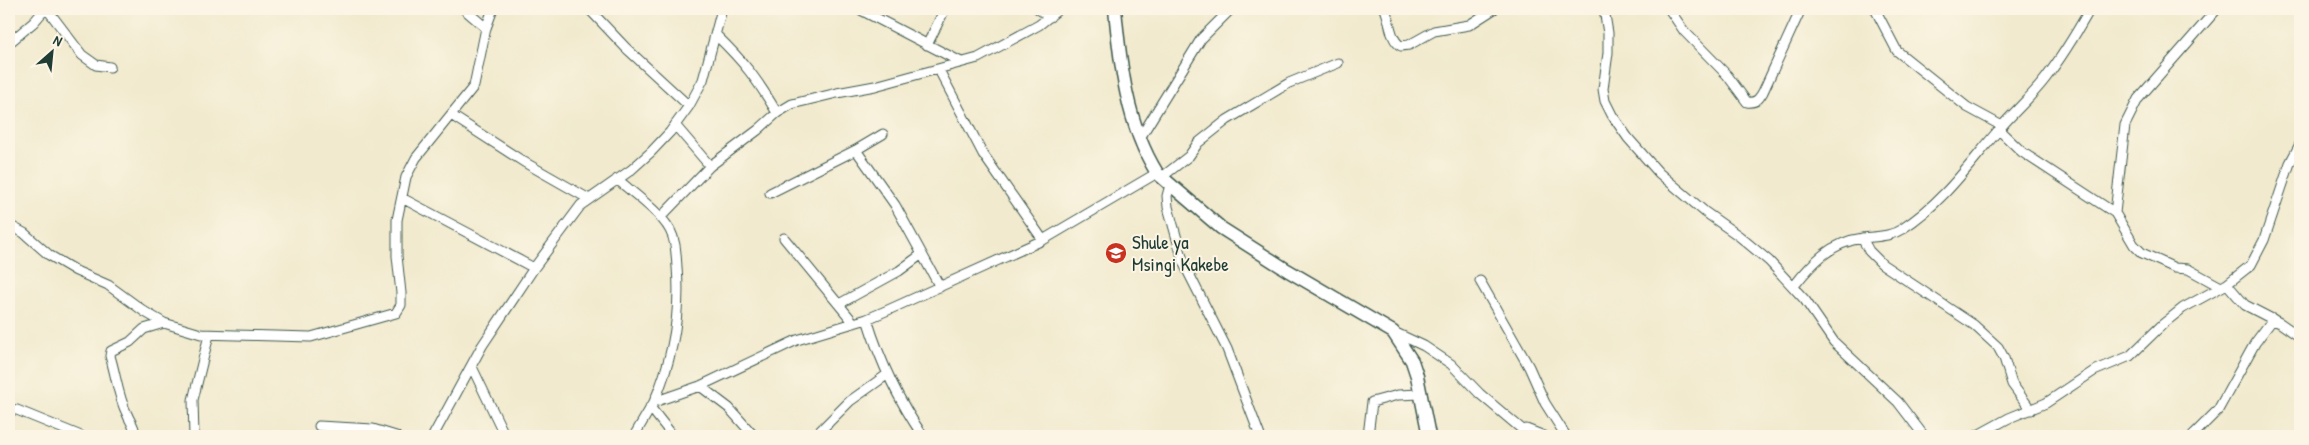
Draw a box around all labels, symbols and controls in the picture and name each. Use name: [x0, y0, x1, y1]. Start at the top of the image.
north arrow: [28, 28, 78, 78]
text: N: [50, 30, 66, 50]
place label: Shule ya Msingi Kakebe: [1132, 229, 1229, 277]
school or university icon: Shule ya Msingi Kakebe: [1104, 241, 1128, 265]

